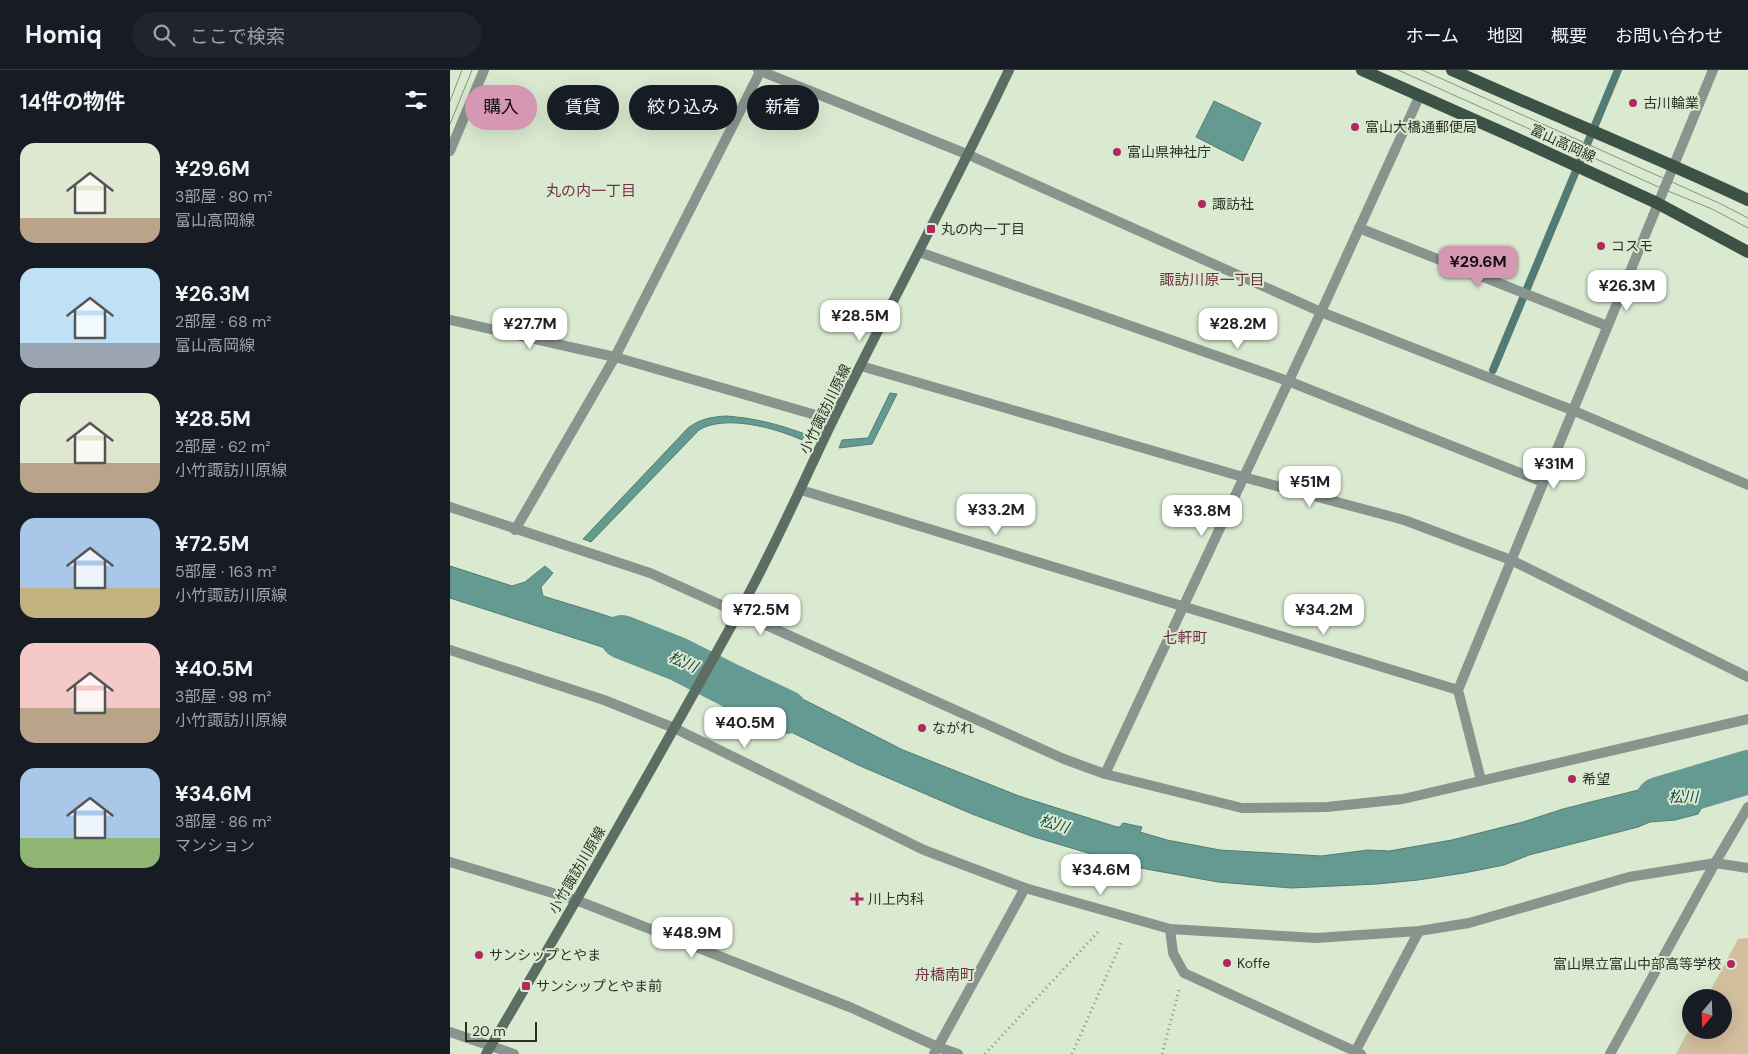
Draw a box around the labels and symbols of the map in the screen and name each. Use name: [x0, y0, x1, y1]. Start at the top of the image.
place label: 古川輪業: [1643, 94, 1699, 112]
marker: 古川輪業: [1627, 97, 1639, 109]
place label: 富山大橋通郵便局: [1365, 118, 1477, 136]
street label: 富山高岡線: [1527, 120, 1599, 166]
marker: 富山大橋通郵便局: [1349, 121, 1361, 133]
place label: 富山県神社庁: [1127, 143, 1211, 161]
marker: 富山県神社庁: [1111, 146, 1123, 158]
district label: 丸の内一丁目: [546, 181, 636, 201]
place label: 諏訪社: [1212, 195, 1254, 213]
marker: 諏訪社: [1196, 198, 1208, 210]
place label: 丸の内一丁目: [941, 220, 1025, 238]
marker: 丸の内一丁目: [925, 223, 937, 235]
place label: コスモ: [1611, 237, 1653, 255]
marker: コスモ: [1595, 240, 1607, 252]
pin: ¥29.6M: [1437, 246, 1519, 288]
district label: 諏訪川原一丁目: [1159, 270, 1265, 290]
pin: ¥26.3M: [1586, 270, 1668, 312]
pin: ¥28.5M: [819, 300, 901, 342]
pin: ¥27.7M: [489, 308, 571, 350]
pin: ¥28.2M: [1197, 308, 1279, 350]
street label: 小竹諏訪川原線: [795, 361, 855, 457]
pin: ¥31M: [1524, 448, 1584, 490]
pin: ¥51M: [1280, 466, 1340, 508]
pin: ¥33.2M: [955, 494, 1037, 536]
pin: ¥33.8M: [1161, 494, 1243, 537]
pin: ¥72.5M: [720, 594, 802, 636]
pin: ¥34.2M: [1283, 594, 1365, 636]
district label: 七軒町: [1162, 628, 1208, 648]
water label: 松川: [665, 647, 703, 678]
pin: ¥40.5M: [704, 706, 786, 749]
place label: ながれ: [932, 719, 974, 737]
marker: ながれ: [916, 722, 928, 734]
place label: 希望: [1582, 770, 1610, 788]
marker: 希望: [1566, 773, 1578, 785]
water label: 松川: [1668, 787, 1700, 807]
water label: 松川: [1037, 810, 1073, 839]
street label: 小竹諏訪川原線: [545, 823, 609, 917]
pin: ¥34.6M: [1060, 854, 1142, 896]
place label: 川上内科: [868, 890, 924, 908]
marker: 川上内科: [850, 892, 864, 906]
pin: ¥48.9M: [651, 916, 733, 959]
place label: サンシップとやま: [489, 946, 601, 964]
marker: サンシップとやま: [473, 949, 485, 961]
place label: Koffe: [1237, 954, 1270, 972]
place label: 富山県立富山中部高等学校: [1553, 955, 1721, 973]
marker: Koffe: [1221, 957, 1233, 969]
marker: 富山県立富山中部高等学校: [1725, 958, 1737, 970]
district label: 舟橋南町: [915, 965, 975, 985]
place label: サンシップとやま前: [536, 977, 662, 995]
marker: サンシップとやま前: [520, 980, 532, 992]
north arrow: [1682, 989, 1732, 1039]
scale bar: [465, 1019, 538, 1042]

